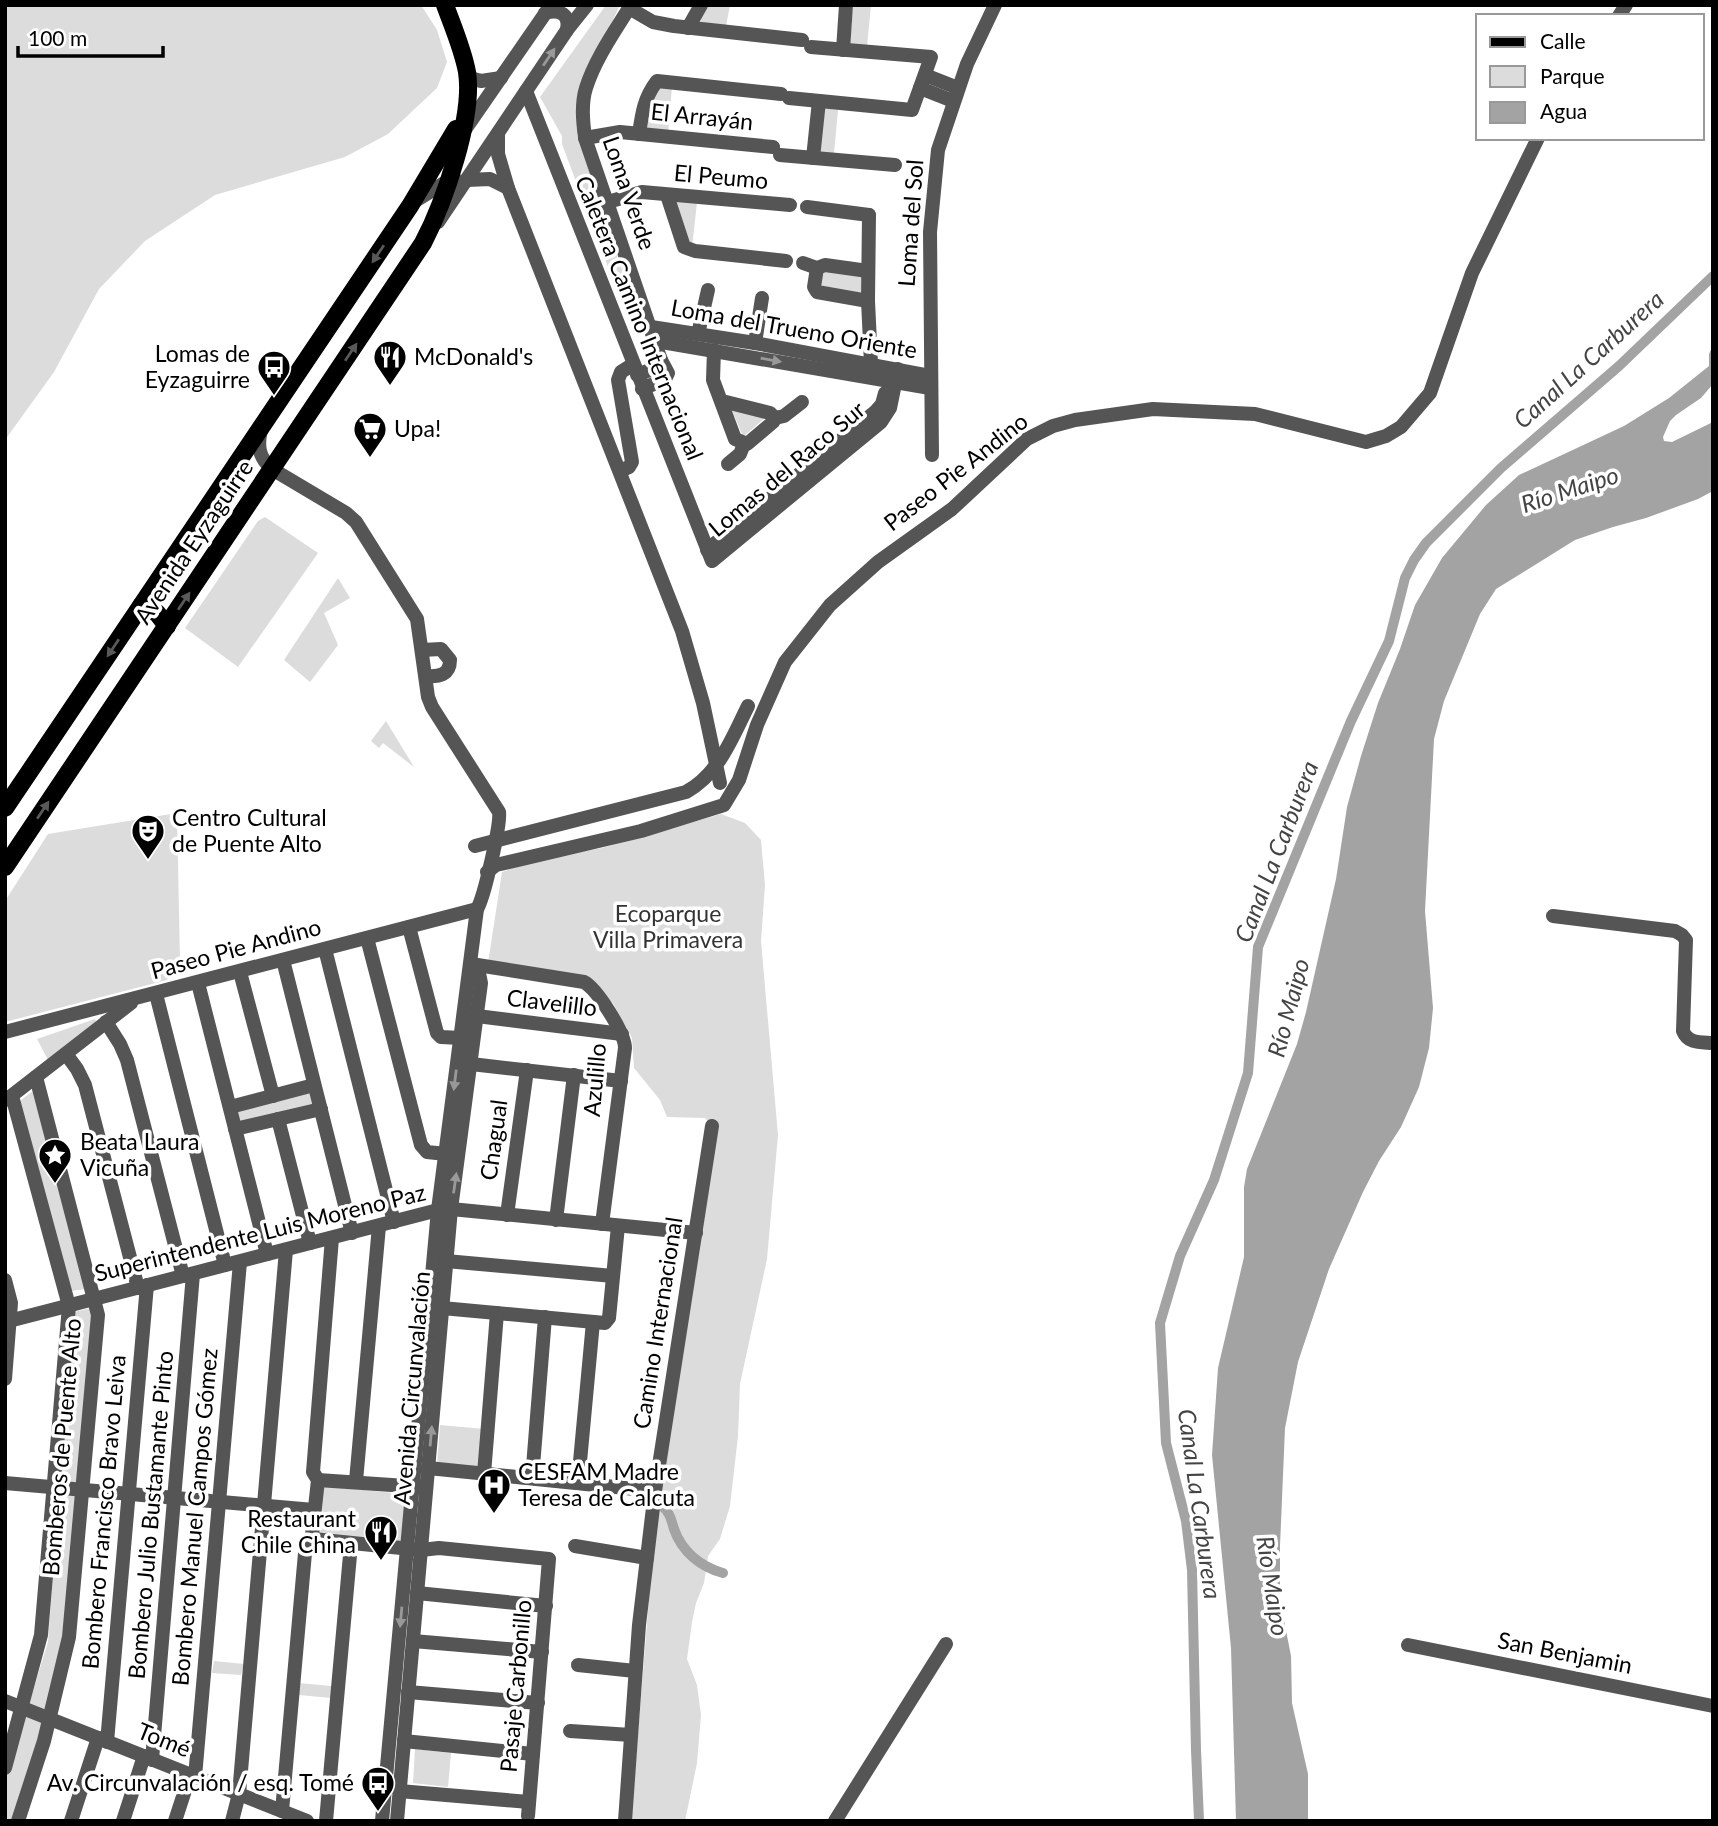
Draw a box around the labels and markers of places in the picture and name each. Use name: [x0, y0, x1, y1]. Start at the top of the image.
restaurant icon: McDonald's: [371, 338, 409, 387]
place label: Lomas de Eyzaguirre: [145, 339, 250, 393]
place label: McDonald's: [414, 342, 533, 370]
bus stop icon: Lomas de Eyzaguirre: [255, 348, 293, 397]
supermarket icon: Upa!: [351, 410, 389, 459]
place label: Upa!: [394, 414, 441, 442]
place label: Centro Cultural de Puente Alto: [172, 803, 327, 857]
theatre icon: Centro Cultural de Puente Alto: [129, 812, 167, 861]
place label: Beata Laura Vicuña: [80, 1127, 199, 1181]
place icon: Beata Laura Vicuña: [36, 1136, 74, 1185]
place label: CESFAM Madre Teresa de Calcuta: [518, 1457, 695, 1511]
hospital icon: CESFAM Madre Teresa de Calcuta: [475, 1466, 513, 1515]
place label: Restaurant Chile China: [241, 1504, 357, 1558]
restaurant icon: Restaurant Chile China: [362, 1513, 400, 1562]
bus stop icon: Av. Circunvalación / esq. Tomé: [359, 1764, 397, 1813]
place label: Av. Circunvalación / esq. Tomé: [47, 1768, 354, 1796]

